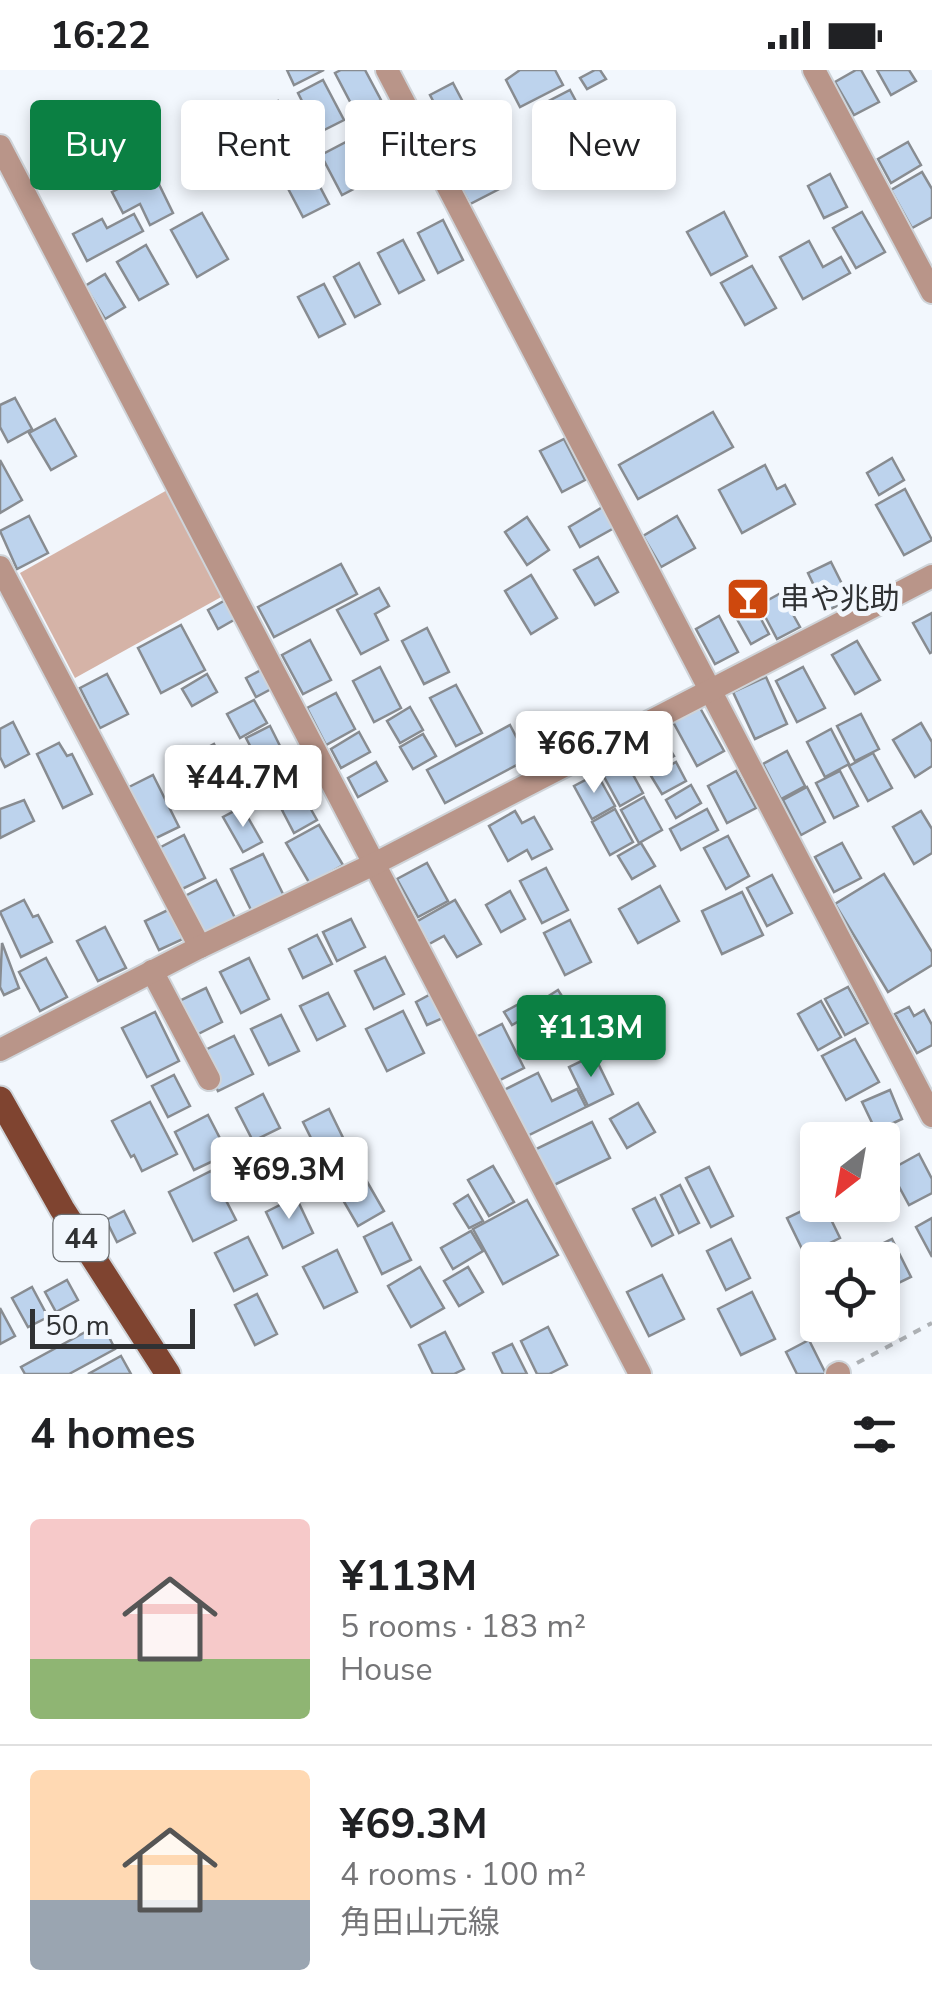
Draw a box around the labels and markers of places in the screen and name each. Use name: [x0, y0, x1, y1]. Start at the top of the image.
bar icon: 串や兆助: [725, 576, 771, 622]
place label: 串や兆助: [780, 579, 900, 620]
pin: ¥66.7M: [513, 711, 675, 796]
pin: ¥44.7M: [162, 745, 324, 830]
pin: ¥113M: [521, 995, 661, 1080]
pin: ¥69.3M: [208, 1137, 370, 1222]

